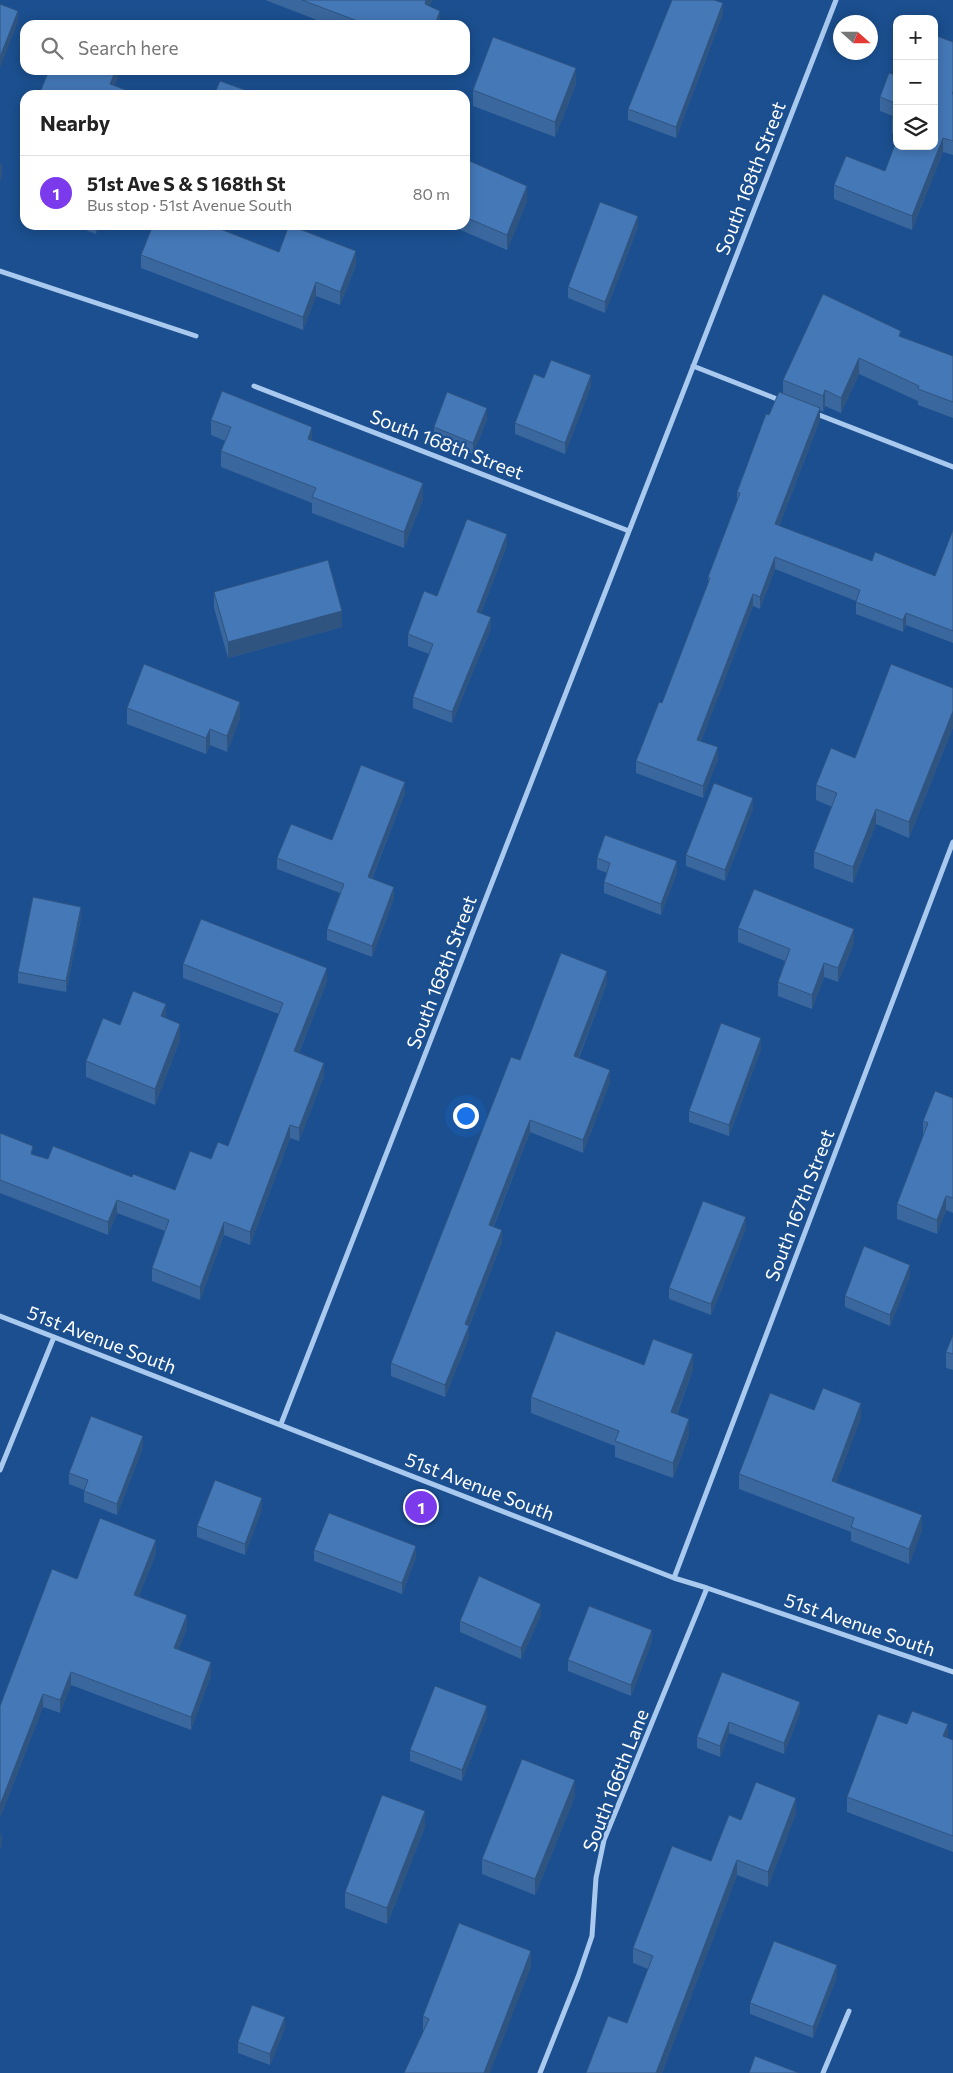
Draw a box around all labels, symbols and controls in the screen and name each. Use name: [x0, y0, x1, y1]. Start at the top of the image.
north arrow: [833, 15, 878, 60]
map controls: [893, 15, 938, 150]
button: +: [893, 15, 938, 60]
search box: [20, 20, 470, 75]
icon: search: [38, 34, 66, 62]
text: Search here: [78, 36, 178, 59]
button: −: [893, 60, 938, 105]
street label: South 168th Street: [710, 98, 790, 258]
button: layers: [893, 105, 938, 150]
text: Nearby: [40, 110, 110, 135]
text: 51st Ave S & S 168th St: [87, 172, 286, 195]
text: 1: [52, 184, 60, 203]
text: 80 m: [413, 184, 450, 203]
text: Bus stop · 51st Avenue South: [87, 195, 292, 214]
street label: South 168th Street: [367, 404, 527, 484]
street label: South 168th Street: [401, 892, 481, 1052]
your location: [453, 1103, 479, 1129]
street label: South 167th Street: [759, 1126, 839, 1284]
street label: 51st Avenue South: [24, 1300, 180, 1378]
street label: 51st Avenue South: [402, 1447, 558, 1525]
pin: 1: [405, 1488, 437, 1526]
street label: 51st Avenue South: [782, 1587, 938, 1661]
street label: South 166th Lane: [577, 1706, 653, 1854]

